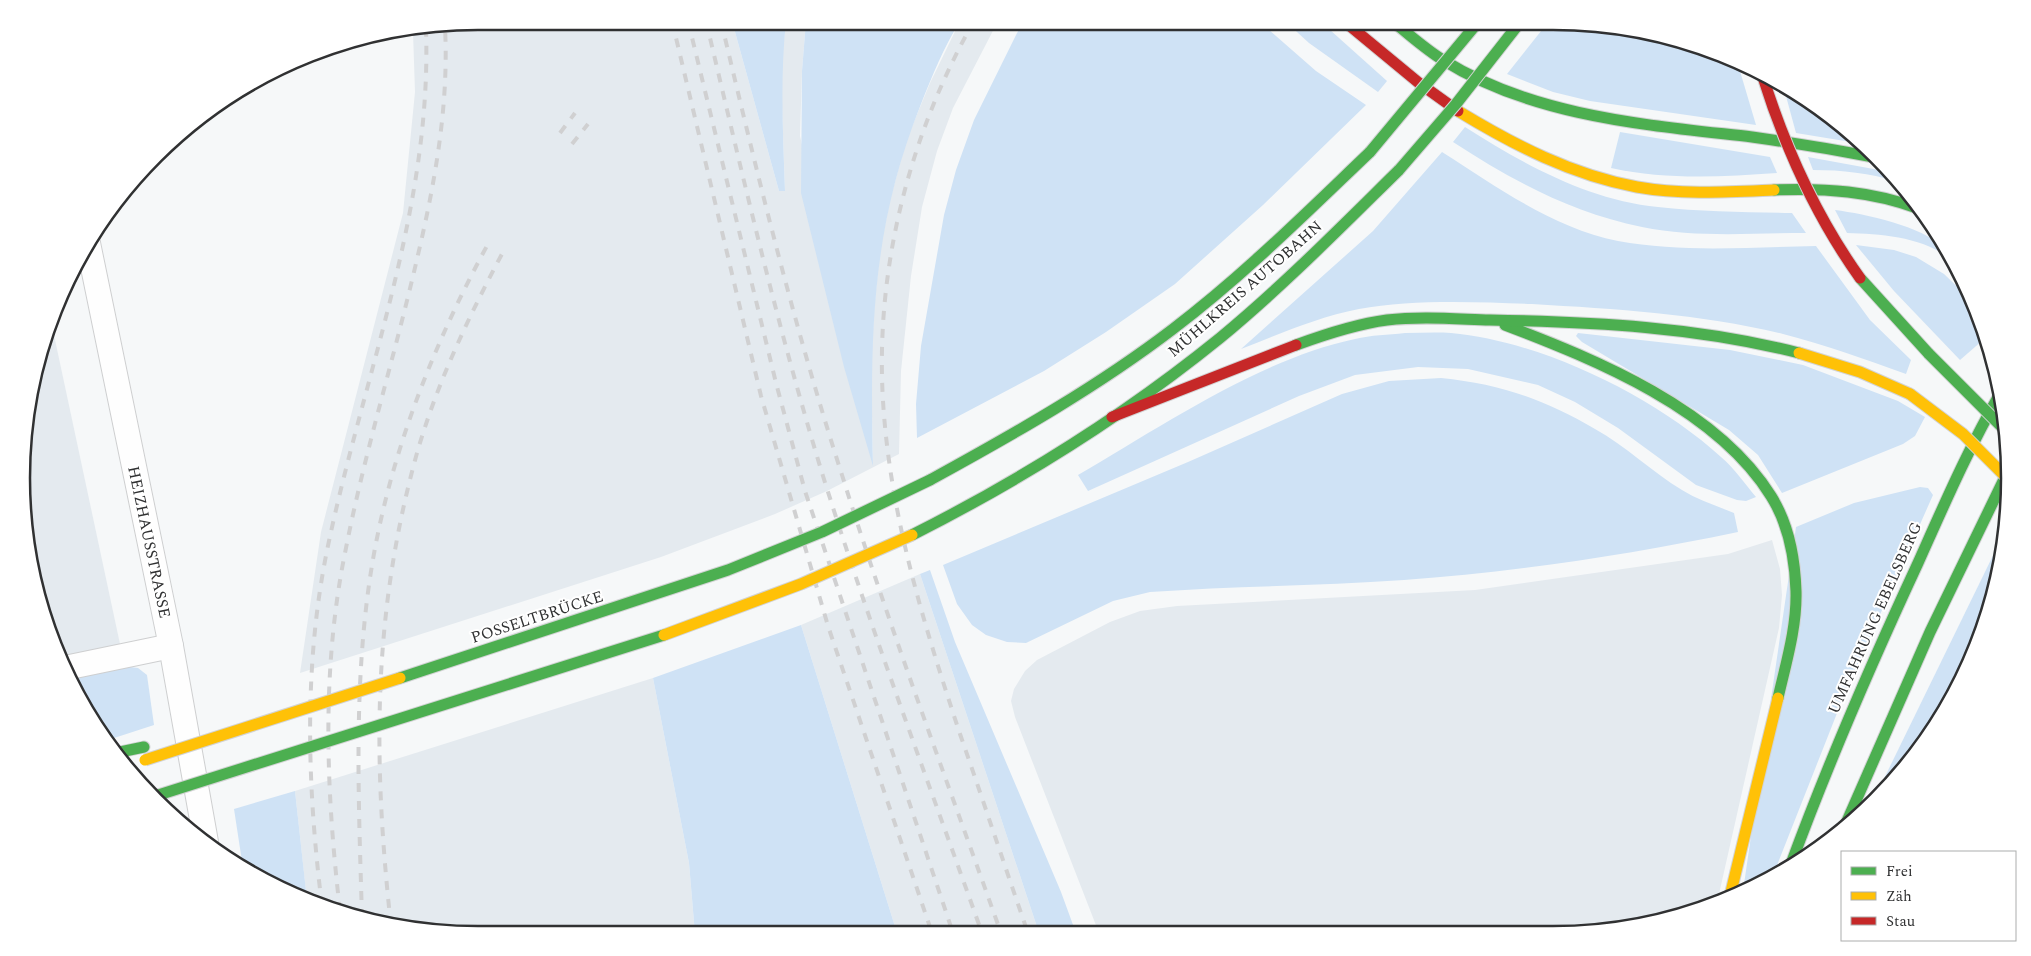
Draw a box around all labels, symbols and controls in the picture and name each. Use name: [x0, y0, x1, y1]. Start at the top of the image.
street label: MÜHLKREIS AUTOBAHN: [1162, 215, 1328, 363]
street label: HEIZHAUSSTRASSE: [121, 464, 177, 620]
street label: UMFAHRUNG EBELSBERG: [1822, 518, 1928, 718]
street label: POSSELTBRÜCKE: [468, 584, 606, 650]
legend: [1841, 851, 2016, 941]
text: Frei: [1886, 860, 1913, 883]
text: Zäh: [1886, 885, 1912, 908]
text: Stau: [1886, 910, 1915, 933]

